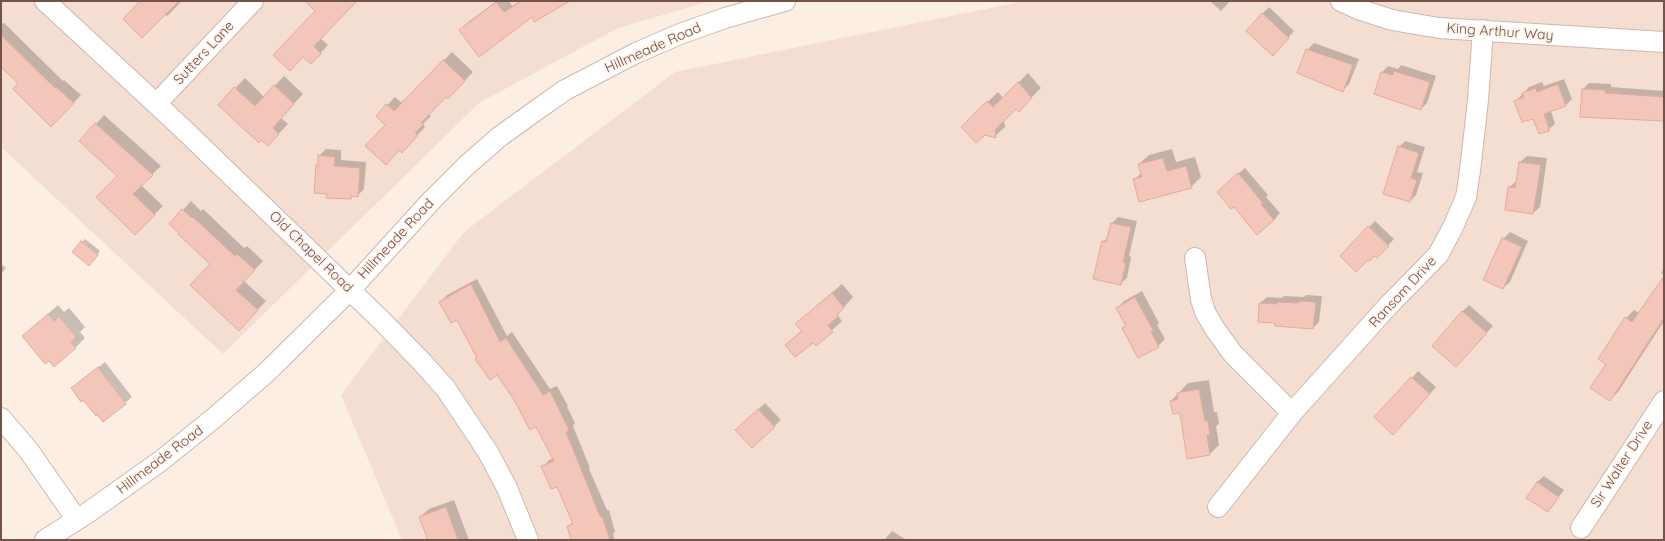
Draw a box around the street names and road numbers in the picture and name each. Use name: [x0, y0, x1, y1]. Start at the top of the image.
street label: Sutters Lane: [170, 18, 238, 88]
street label: Hillmeade Road: [602, 19, 704, 77]
street label: King Arthur Way: [1446, 20, 1554, 44]
street label: Hillmeade Road: [355, 195, 437, 283]
street label: Old Chapel Road: [266, 208, 356, 296]
street label: Ransom Drive: [1366, 253, 1440, 331]
street label: Sir Walter Drive: [1588, 417, 1656, 511]
street label: Hillmeade Road: [114, 422, 206, 498]

